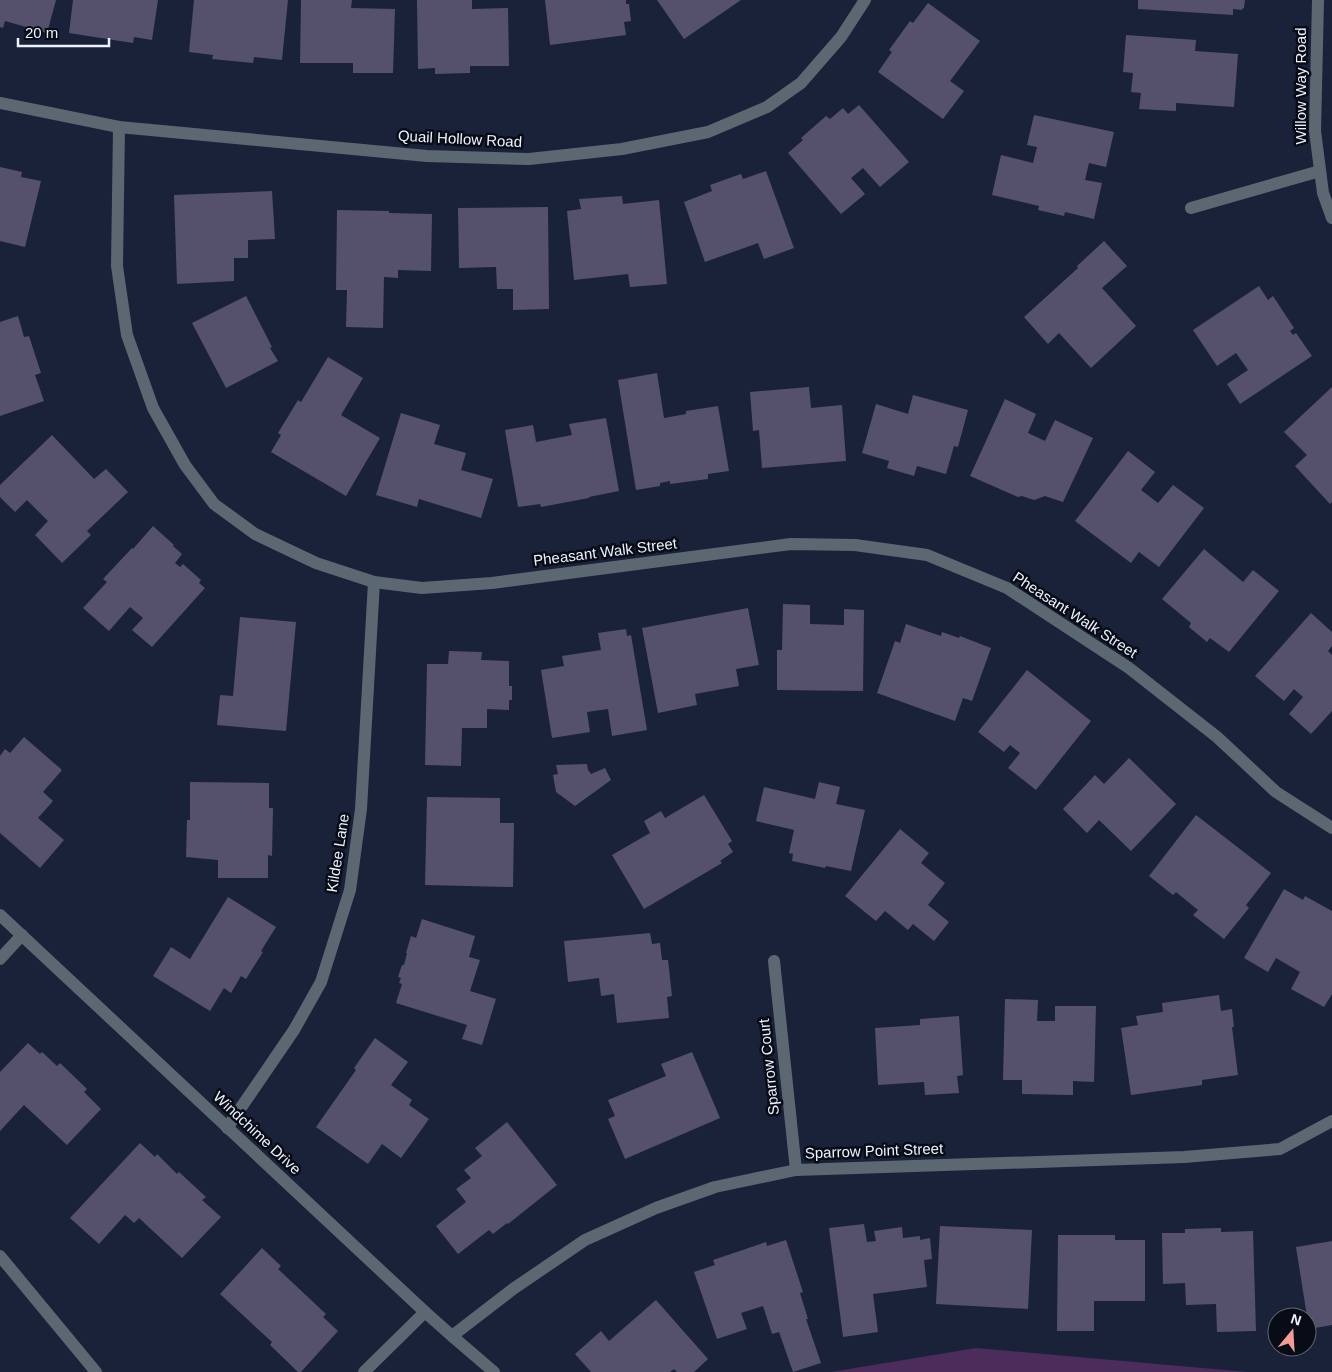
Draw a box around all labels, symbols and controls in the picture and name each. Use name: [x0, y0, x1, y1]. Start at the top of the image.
scale bar: [18, 15, 109, 47]
text: 20 m: [25, 24, 58, 41]
street label: Willow Way Road: [1292, 28, 1309, 144]
street label: Quail Hollow Road: [398, 127, 523, 150]
street label: Pheasant Walk Street: [532, 534, 679, 569]
street label: Pheasant Walk Street: [1010, 568, 1141, 662]
street label: Kildee Lane: [323, 812, 352, 893]
street label: Sparrow Court: [755, 1017, 782, 1116]
street label: Windchime Drive: [210, 1088, 305, 1178]
street label: Sparrow Point Street: [805, 1140, 944, 1161]
north arrow: [1267, 1307, 1317, 1357]
text: N: [1289, 1310, 1303, 1329]

